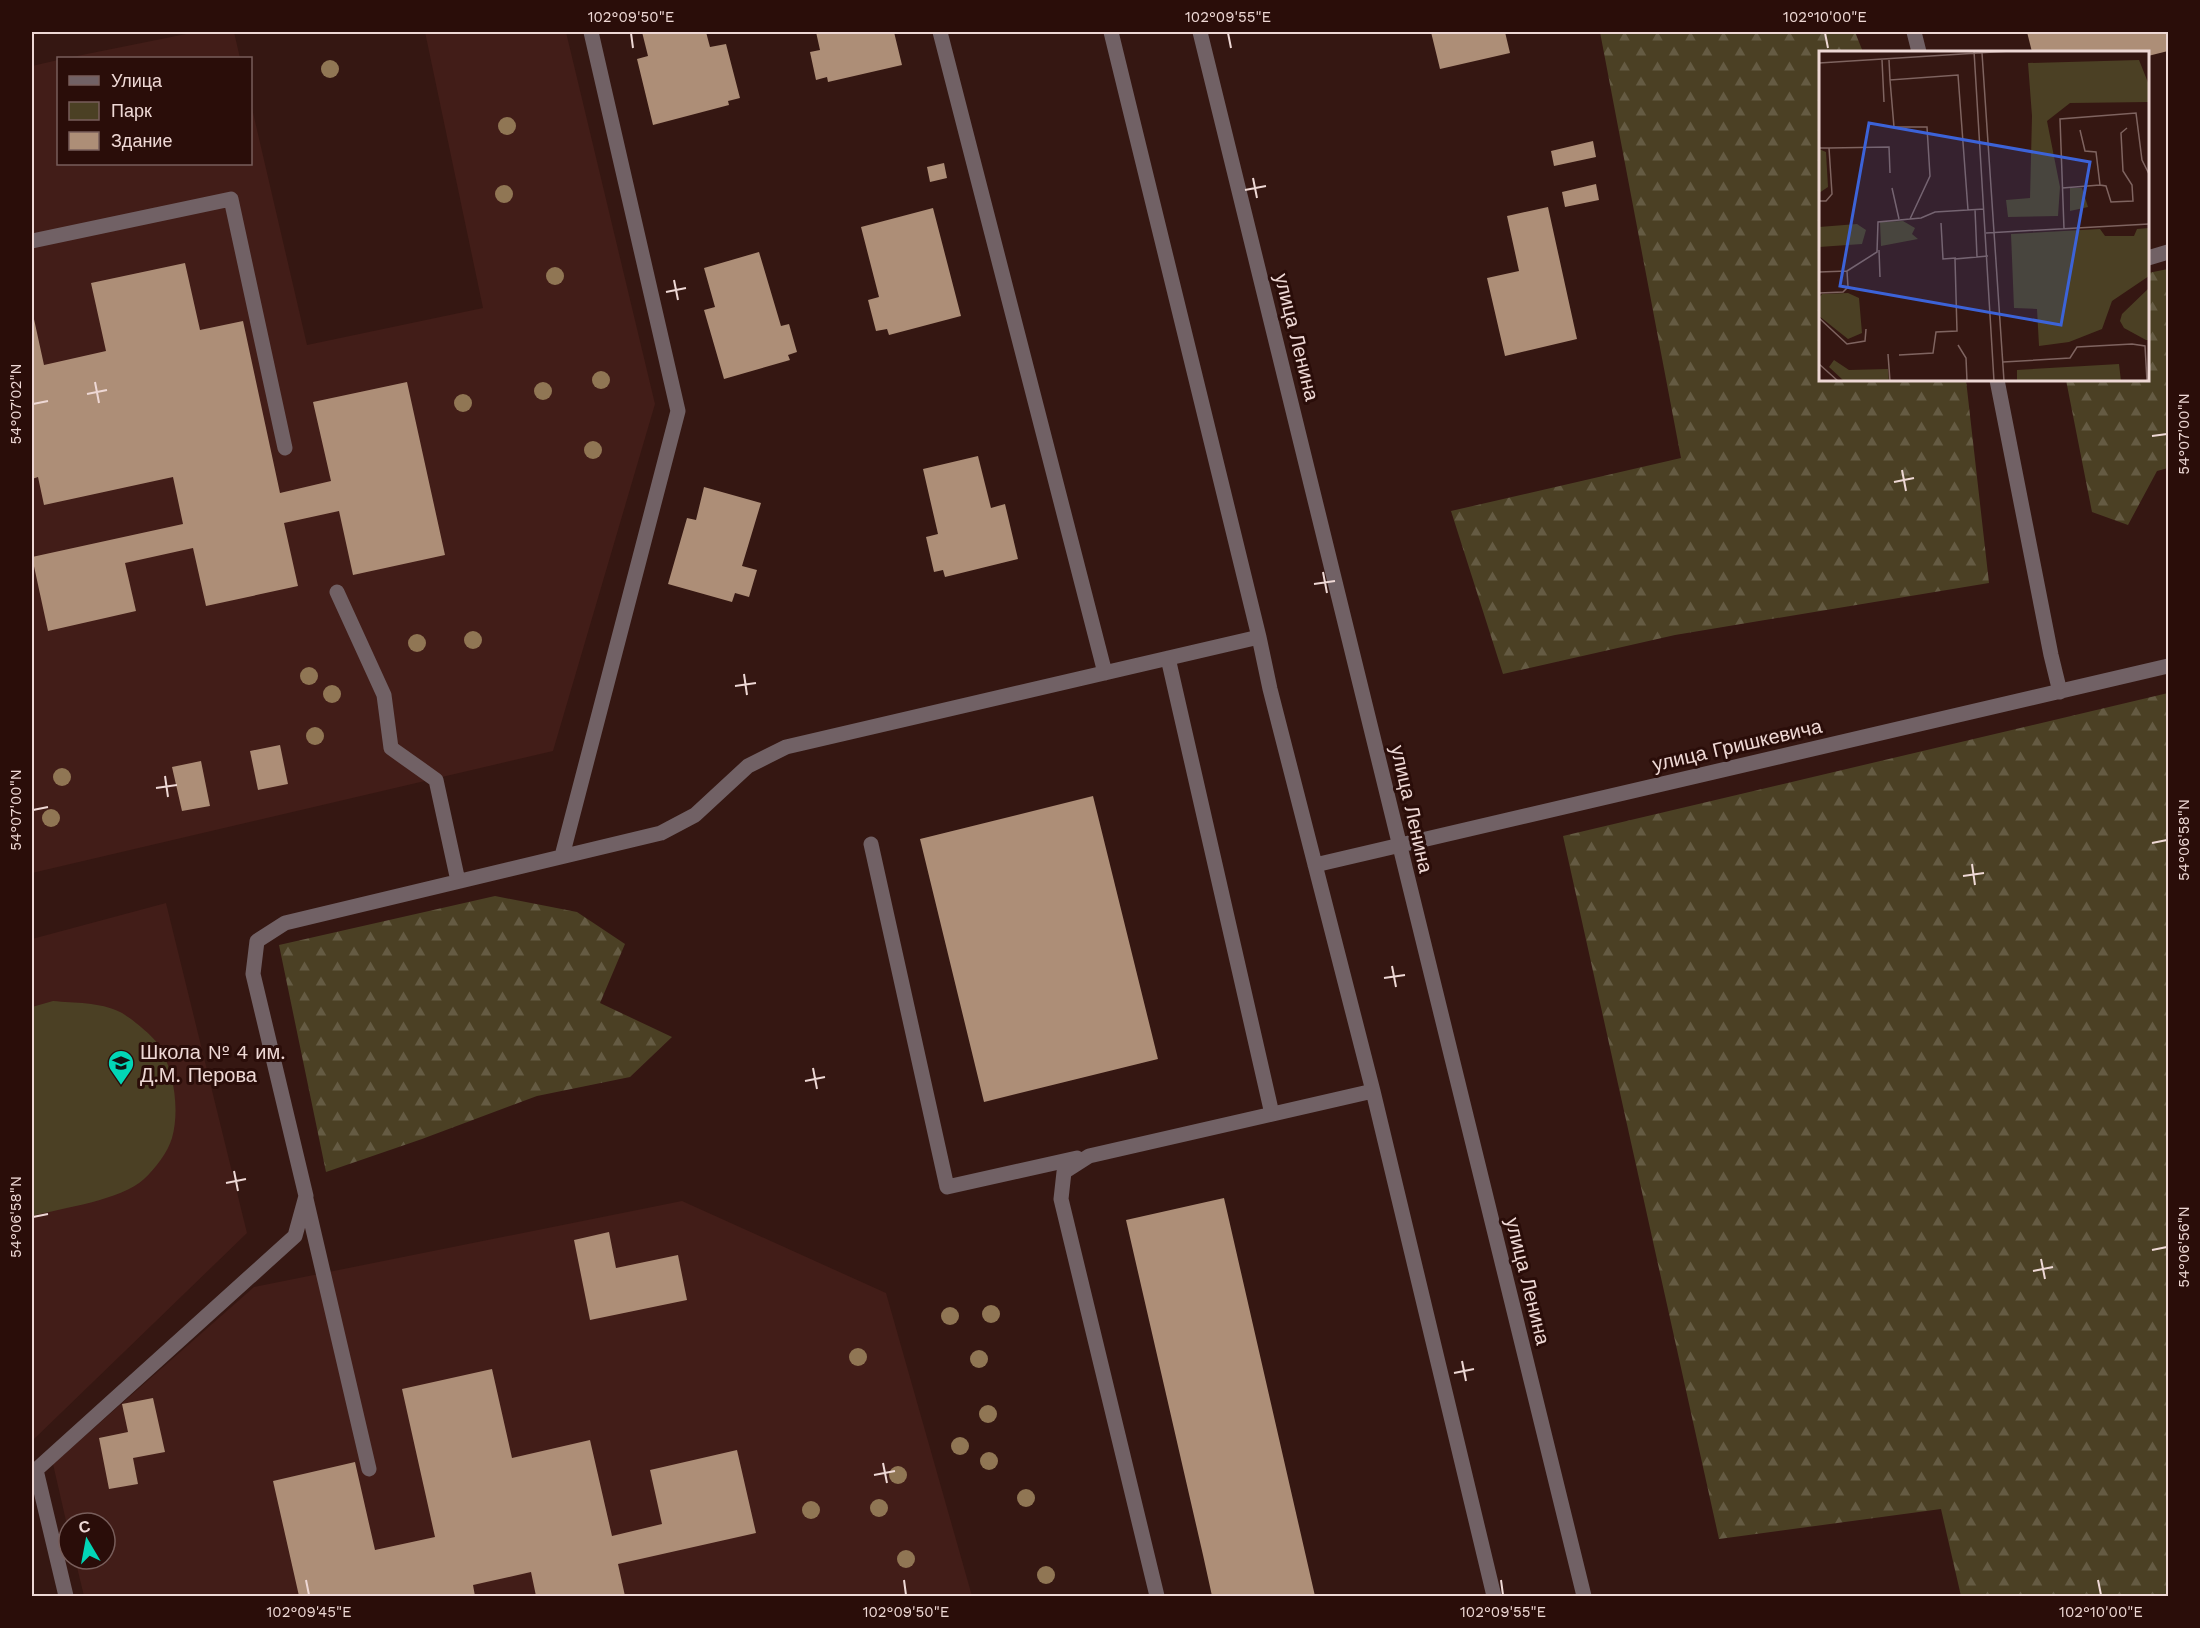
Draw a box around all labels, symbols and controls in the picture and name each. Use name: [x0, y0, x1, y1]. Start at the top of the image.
text: 102°09'50"E: [588, 8, 674, 26]
text: 102°09'55"E: [1185, 8, 1271, 26]
text: 102°10'00"E: [1783, 8, 1867, 26]
inset map: [1819, 51, 2149, 381]
legend: [57, 57, 252, 165]
text: Улица: [111, 70, 163, 91]
text: Парк: [111, 100, 152, 121]
text: Здание: [111, 130, 172, 151]
street label: улица Ленина: [1270, 271, 1325, 404]
text: 54°07'02"N: [7, 364, 25, 444]
text: 54°07'00"N: [2175, 393, 2193, 475]
street label: улица Гришкевича: [1650, 714, 1825, 776]
street label: улица Ленина: [1386, 743, 1439, 876]
text: 54°07'00"N: [7, 769, 25, 851]
text: 54°06'58"N: [2175, 799, 2193, 881]
place label: Школа № 4 им. Д.М. Перова: [140, 1040, 286, 1087]
school or university icon: Школа № 4 им. Д.М. Перова: [106, 1048, 136, 1086]
text: 54°06'58"N: [7, 1176, 25, 1258]
text: 54°06'56"N: [2175, 1206, 2193, 1288]
street label: улица Ленина: [1501, 1215, 1556, 1348]
north arrow: [57, 1511, 117, 1571]
text: С: [77, 1516, 92, 1537]
text: 102°09'45"E: [266, 1603, 352, 1621]
text: 102°09'50"E: [863, 1603, 949, 1621]
text: 102°09'55"E: [1460, 1603, 1546, 1621]
text: 102°10'00"E: [2059, 1603, 2143, 1621]

